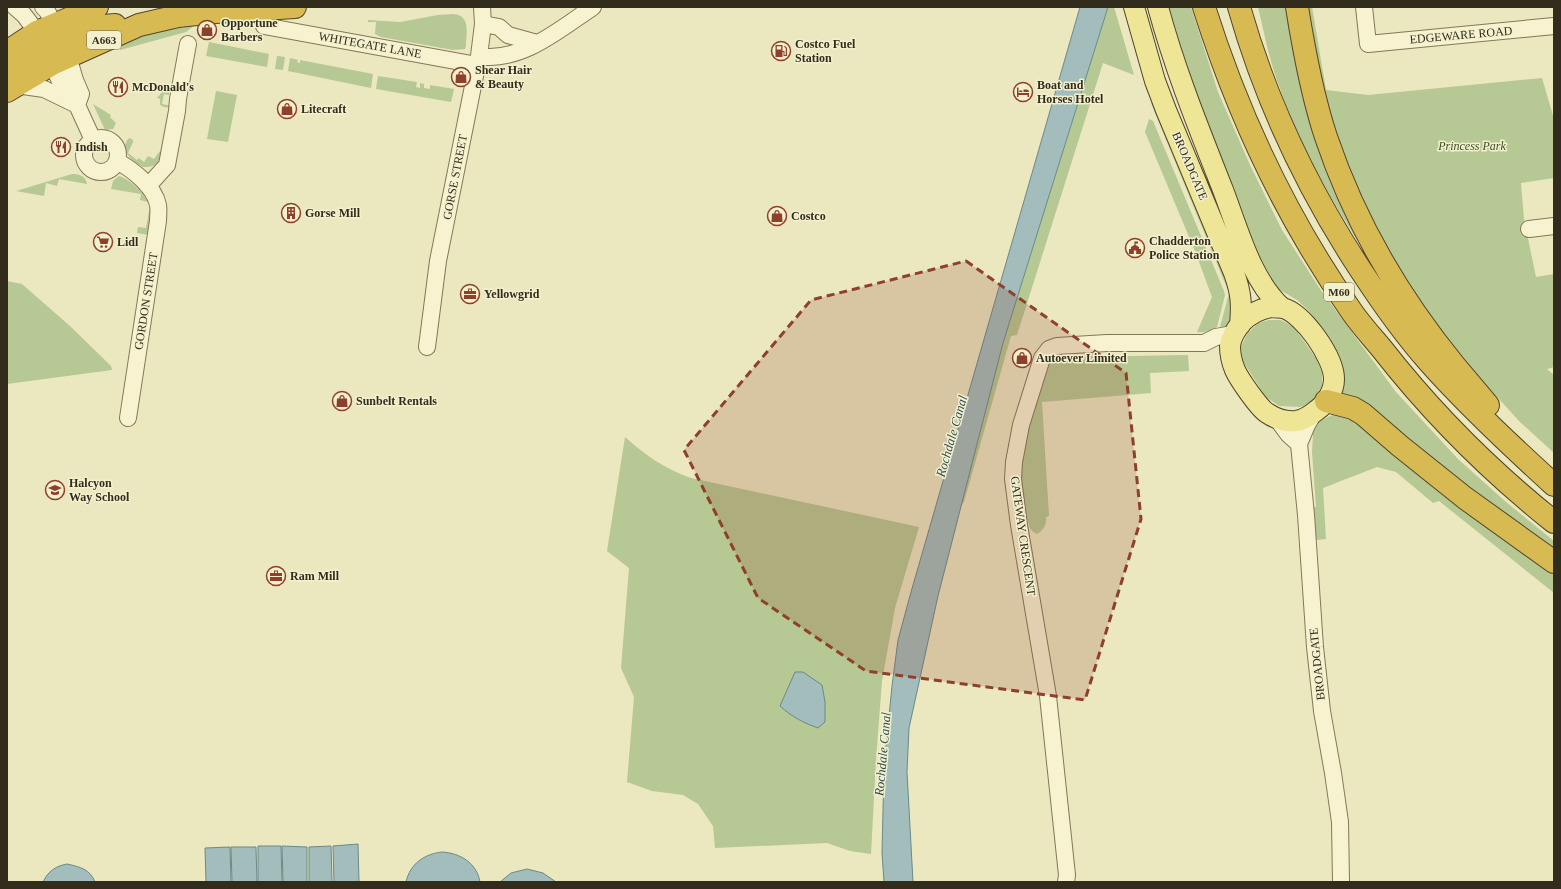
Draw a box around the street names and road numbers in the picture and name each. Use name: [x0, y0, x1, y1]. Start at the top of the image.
street label: EDGEWARE ROAD: [1409, 24, 1513, 46]
street label: WHITEGATE LANE: [317, 29, 423, 61]
road number: A663: [87, 31, 121, 49]
street label: BROADGATE: [1169, 130, 1211, 202]
street label: GORSE STREET: [440, 133, 470, 221]
street label: GORDON STREET: [131, 251, 161, 351]
road number: M60: [1324, 283, 1354, 301]
street label: GATEWAY CRESCENT: [1008, 475, 1038, 597]
street label: BROADGATE: [1306, 627, 1328, 701]

